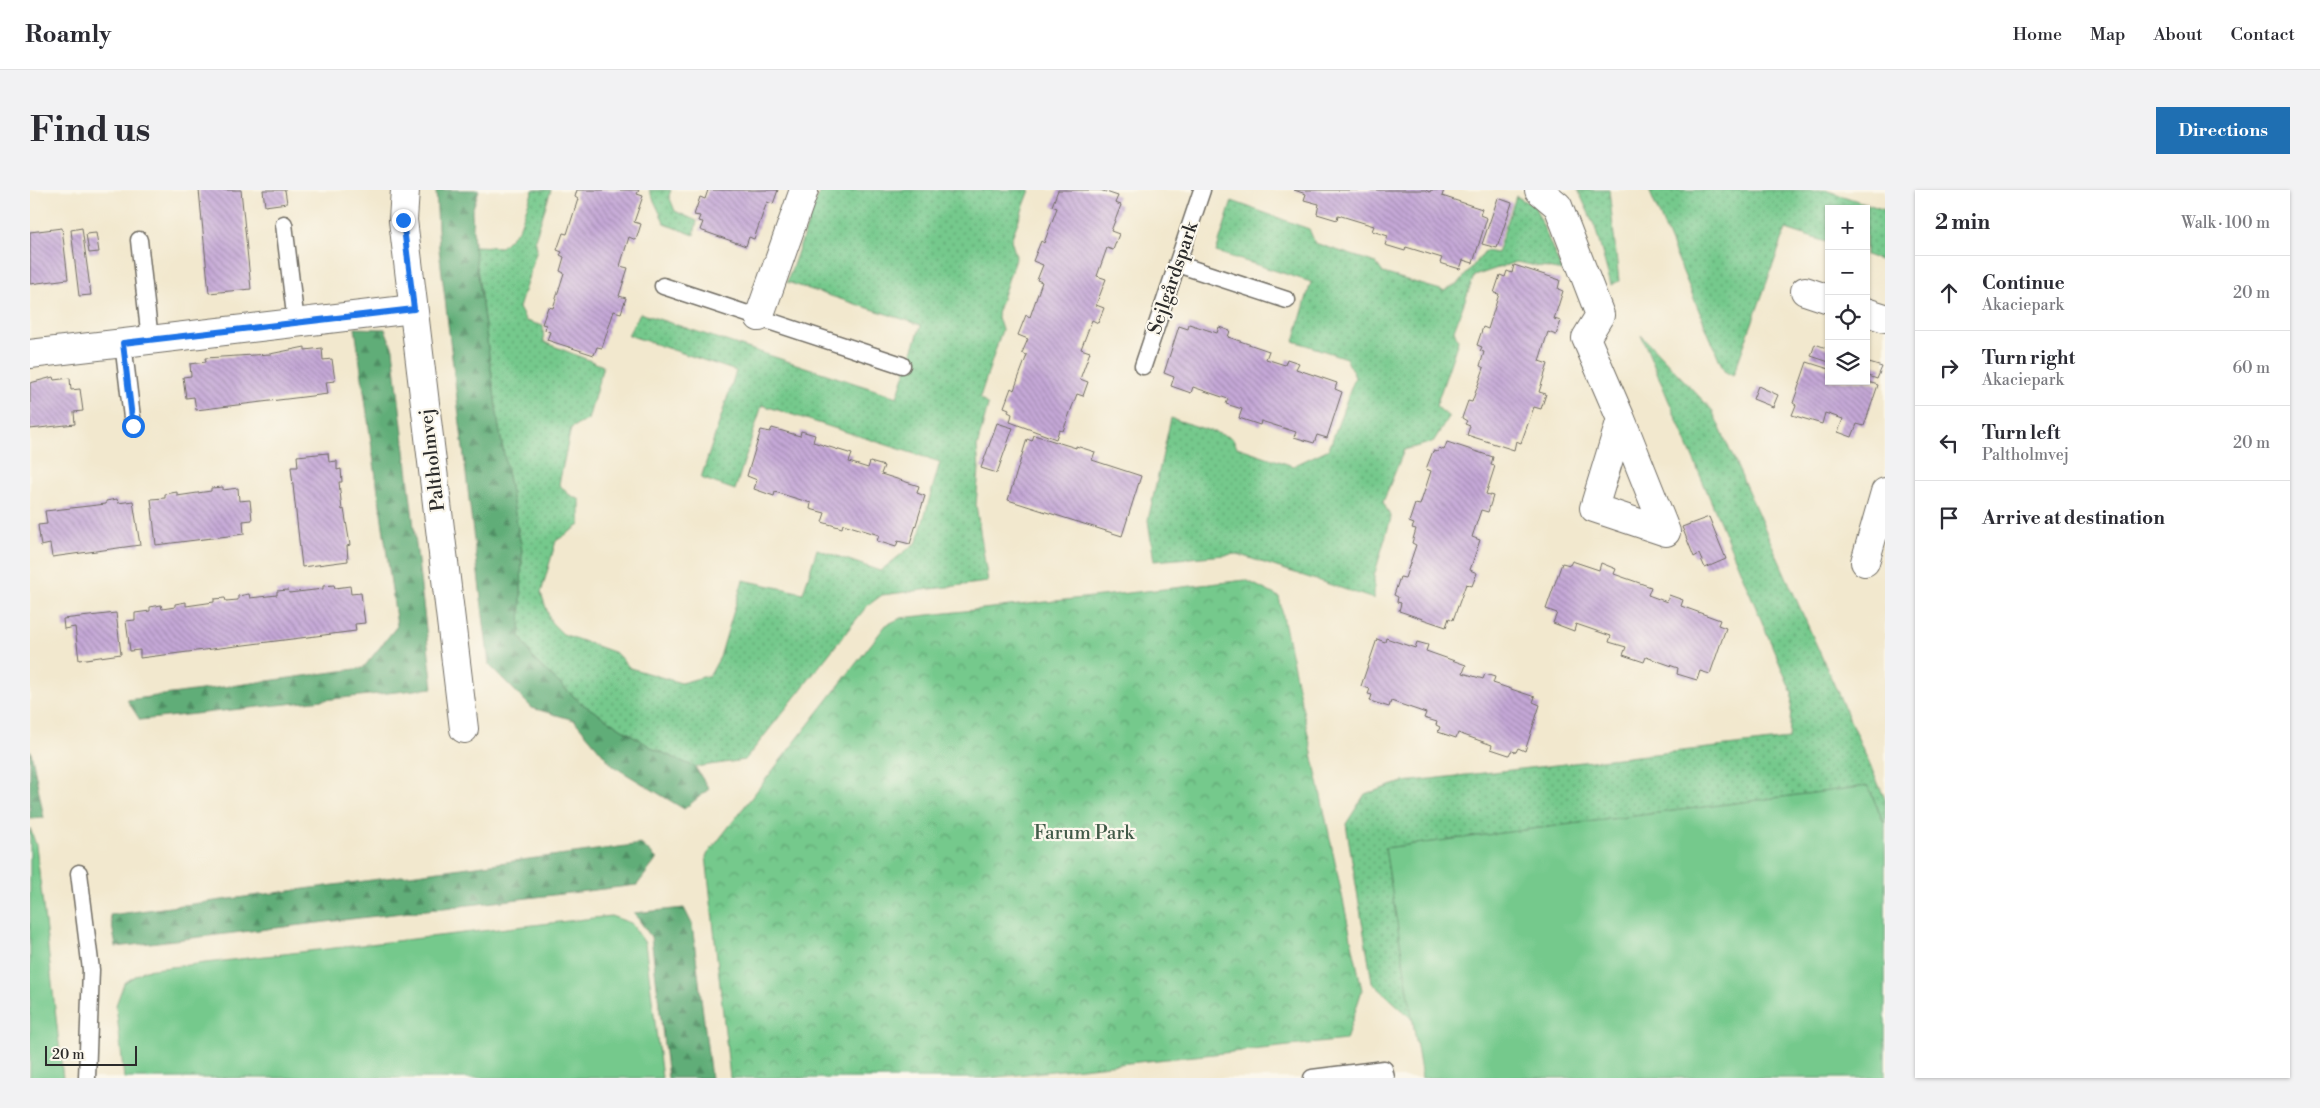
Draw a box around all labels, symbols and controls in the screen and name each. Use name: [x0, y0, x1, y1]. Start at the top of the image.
text: Roamly: [25, 20, 111, 50]
text: Home: [2013, 23, 2062, 46]
text: Map: [2090, 23, 2126, 46]
text: About: [2154, 23, 2203, 46]
text: Contact: [2231, 23, 2295, 46]
button: Directions: [2156, 107, 2290, 154]
text: Find us: [30, 109, 150, 152]
map controls: [1825, 205, 1870, 385]
button: +: [1825, 205, 1870, 250]
route end: [392, 209, 415, 232]
text: 2 min: [1935, 210, 1990, 236]
text: Walk · 100 m: [2181, 213, 2270, 233]
street label: Sejlgårdspark: [1143, 218, 1204, 337]
button: −: [1825, 250, 1870, 295]
text: Continue: [1982, 271, 2065, 295]
icon: ahead: [1935, 279, 1963, 307]
text: 20 m: [2233, 283, 2270, 303]
button: locate: [1825, 295, 1870, 340]
text: Akaciepark: [1982, 295, 2064, 315]
button: layers: [1825, 340, 1870, 385]
text: Turn right: [1982, 346, 2075, 370]
icon: right: [1935, 354, 1963, 382]
text: 60 m: [2232, 358, 2270, 378]
text: Akaciepark: [1982, 370, 2064, 390]
street label: Paltholmvej: [414, 407, 450, 513]
route start: [122, 415, 145, 438]
text: Turn left: [1982, 421, 2061, 445]
icon: left: [1935, 429, 1963, 457]
text: 20 m: [2233, 433, 2270, 453]
text: Paltholmvej: [1982, 445, 2069, 465]
icon: arrive: [1935, 504, 1963, 532]
text: Arrive at destination: [1982, 506, 2165, 530]
park label: Farum Park: [1034, 821, 1135, 845]
scale bar: [45, 1043, 138, 1066]
text: 20 m: [52, 1046, 84, 1064]

